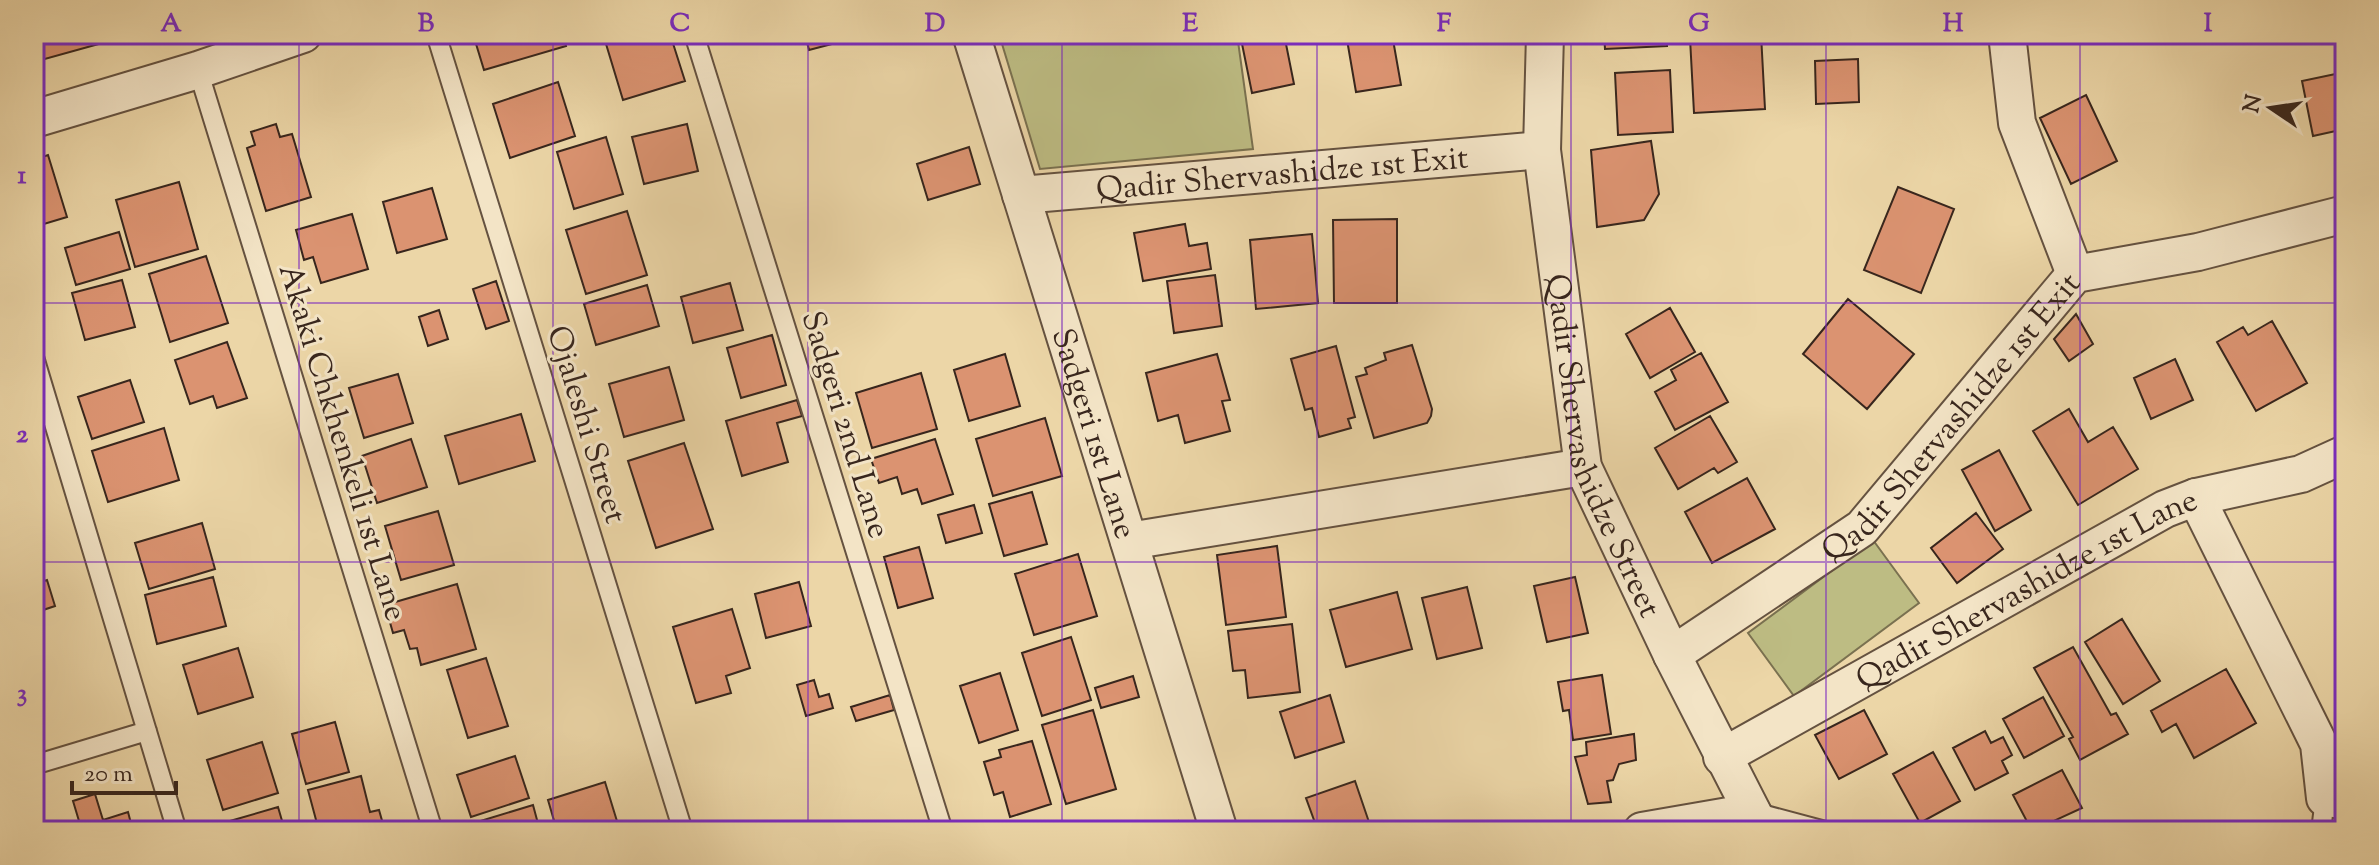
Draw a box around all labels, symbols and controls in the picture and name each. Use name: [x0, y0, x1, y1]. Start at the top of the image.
text: A: [160, 6, 182, 43]
text: B: [418, 6, 435, 43]
text: C: [670, 6, 690, 43]
text: D: [925, 6, 945, 43]
text: E: [1182, 6, 1198, 43]
text: F: [1437, 6, 1452, 43]
text: G: [1688, 6, 1710, 43]
text: H: [1943, 6, 1964, 43]
text: I: [2204, 6, 2213, 43]
north arrow: [2231, 68, 2311, 148]
text: N: [2237, 92, 2272, 116]
street label: Qadir Shervashidze 1st Exit: [1094, 136, 1470, 214]
text: 1: [18, 158, 27, 195]
street label: Akaki Chkhenkeli 1st Lane: [265, 259, 417, 627]
street label: Qadir Shervashidze 1st Exit: [1813, 264, 2093, 575]
street label: Qadir Shervashidze Street: [1532, 271, 1671, 626]
street label: Sadgeri 2nd Lane: [788, 306, 901, 544]
street label: Ojaleshi Street: [533, 320, 637, 529]
street label: Sadgeri 1st Lane: [1038, 323, 1147, 545]
text: 2: [16, 417, 29, 454]
street label: Qadir Shervashidze 1st Lane: [1848, 479, 2205, 704]
text: 3: [17, 676, 27, 713]
scale bar: [72, 745, 176, 795]
text: 20 m: [84, 758, 133, 792]

